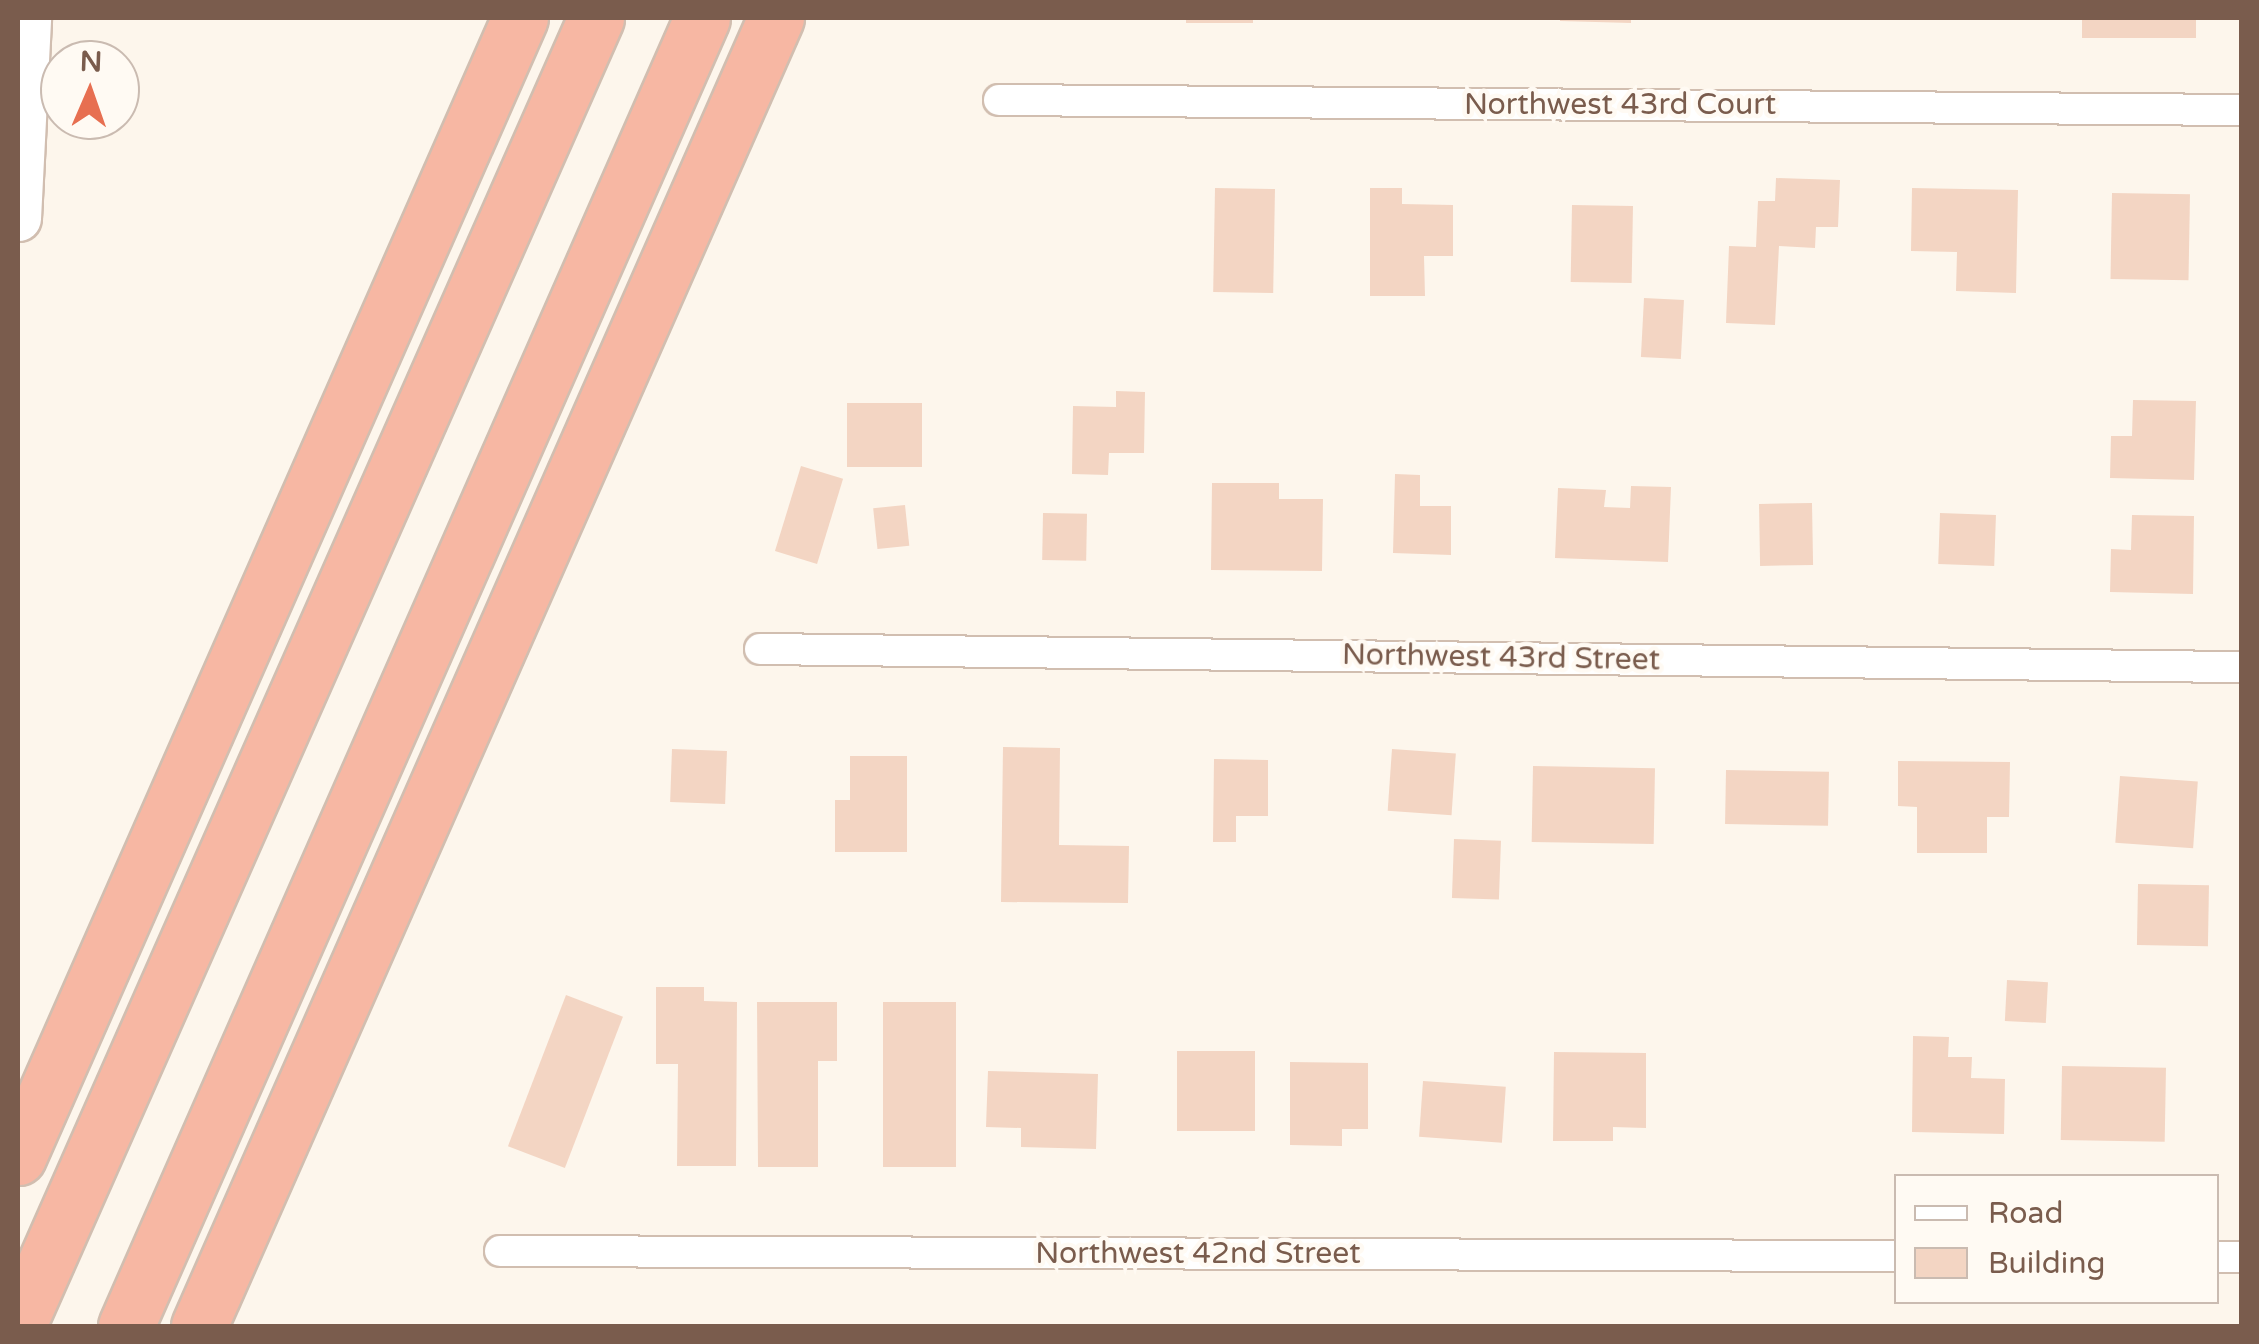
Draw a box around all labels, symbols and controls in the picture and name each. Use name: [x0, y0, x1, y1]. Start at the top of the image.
north arrow: [40, 40, 140, 140]
text: N: [79, 45, 103, 79]
street label: Northwest 43rd Court: [1464, 87, 1776, 123]
street label: Northwest 43rd Street: [1342, 637, 1660, 679]
legend: [1894, 1174, 2219, 1304]
text: Road: [1988, 1195, 2063, 1232]
street label: Northwest 42nd Street: [1035, 1236, 1361, 1272]
text: Building: [1988, 1245, 2105, 1282]

